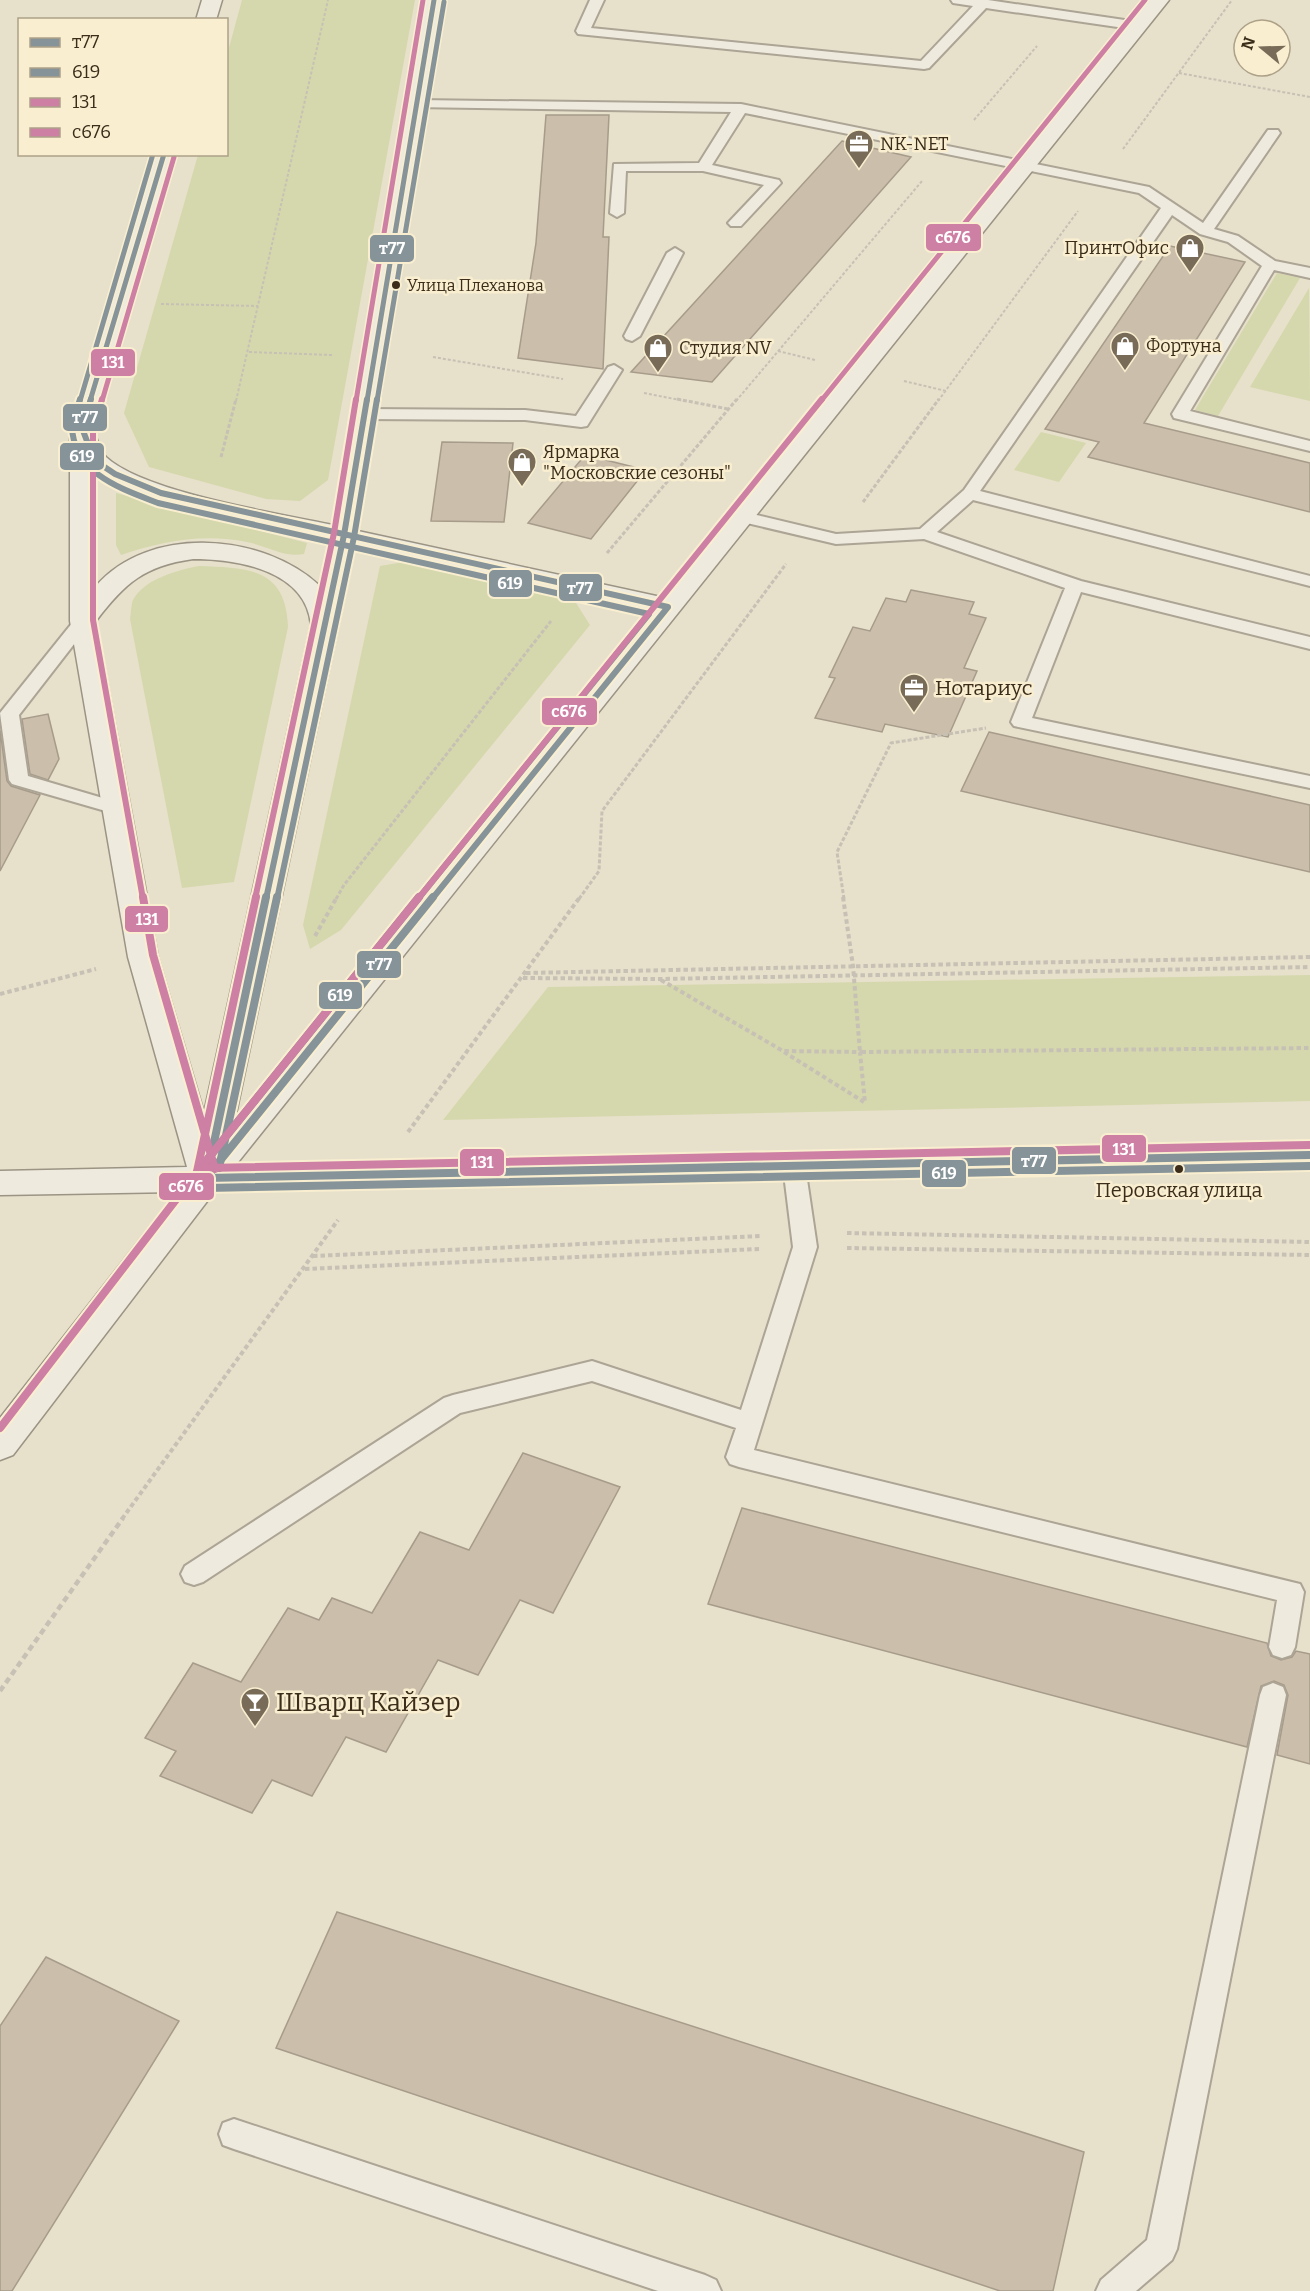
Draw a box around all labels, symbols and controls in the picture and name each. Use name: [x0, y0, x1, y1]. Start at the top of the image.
legend: [18, 18, 228, 156]
north arrow: [1232, 18, 1292, 78]
text: т77: [72, 31, 99, 53]
text: N: [1237, 34, 1259, 52]
text: 619: [72, 61, 100, 83]
text: 131: [72, 91, 98, 113]
text: с676: [72, 121, 111, 143]
office icon: NK-NET: [843, 128, 875, 170]
place label: NK-NET: [880, 133, 949, 155]
line badge: с676: [925, 223, 982, 252]
text: с676: [935, 228, 971, 247]
shop icon: ПринтОфис: [1174, 232, 1206, 274]
line badge: т77: [369, 234, 415, 263]
place label: ПринтОфис: [1064, 237, 1169, 259]
text: т77: [379, 239, 405, 258]
place label: Улица Плеханова: [407, 276, 544, 295]
marker: Улица Плеханова: [390, 279, 402, 291]
shop icon: Фортуна: [1109, 330, 1141, 372]
shop icon: Студия NV: [642, 332, 674, 374]
place label: Фортуна: [1146, 335, 1222, 357]
place label: Студия NV: [679, 337, 772, 359]
line badge: 131: [90, 348, 136, 377]
text: 131: [101, 353, 125, 372]
line badge: т77: [62, 403, 108, 432]
text: т77: [72, 408, 98, 427]
place label: Ярмарка "Московские сезоны": [543, 441, 731, 484]
line badge: 619: [59, 442, 105, 471]
shop icon: Ярмарка "Московские сезоны": [506, 446, 538, 488]
text: 619: [69, 447, 95, 466]
line badge: 619: [488, 569, 533, 598]
line badge: т77: [558, 573, 603, 602]
text: 619: [497, 574, 523, 593]
text: т77: [567, 579, 593, 598]
office icon: Нотариус: [898, 672, 930, 714]
place label: Нотариус: [935, 675, 1033, 701]
line badge: с676: [541, 697, 598, 726]
text: с676: [551, 702, 587, 721]
line badge: 131: [124, 905, 169, 933]
text: 131: [135, 910, 159, 929]
line badge: т77: [356, 950, 402, 979]
text: т77: [366, 955, 392, 974]
line badge: 619: [318, 981, 363, 1010]
text: 619: [327, 986, 353, 1005]
line badge: 131: [1101, 1134, 1147, 1163]
text: 131: [1112, 1140, 1136, 1159]
line badge: т77: [1011, 1146, 1057, 1175]
line badge: 131: [459, 1148, 505, 1177]
text: т77: [1021, 1152, 1047, 1171]
text: 131: [470, 1153, 494, 1172]
line badge: 619: [921, 1159, 967, 1188]
marker: Перовская улица: [1173, 1163, 1185, 1175]
text: 619: [931, 1164, 957, 1183]
line badge: с676: [158, 1172, 215, 1201]
text: с676: [168, 1177, 204, 1196]
place label: Перовская улица: [1095, 1178, 1263, 1202]
bar icon: Шварц Кайзер: [239, 1686, 271, 1728]
place label: Шварц Кайзер: [276, 1687, 461, 1718]

